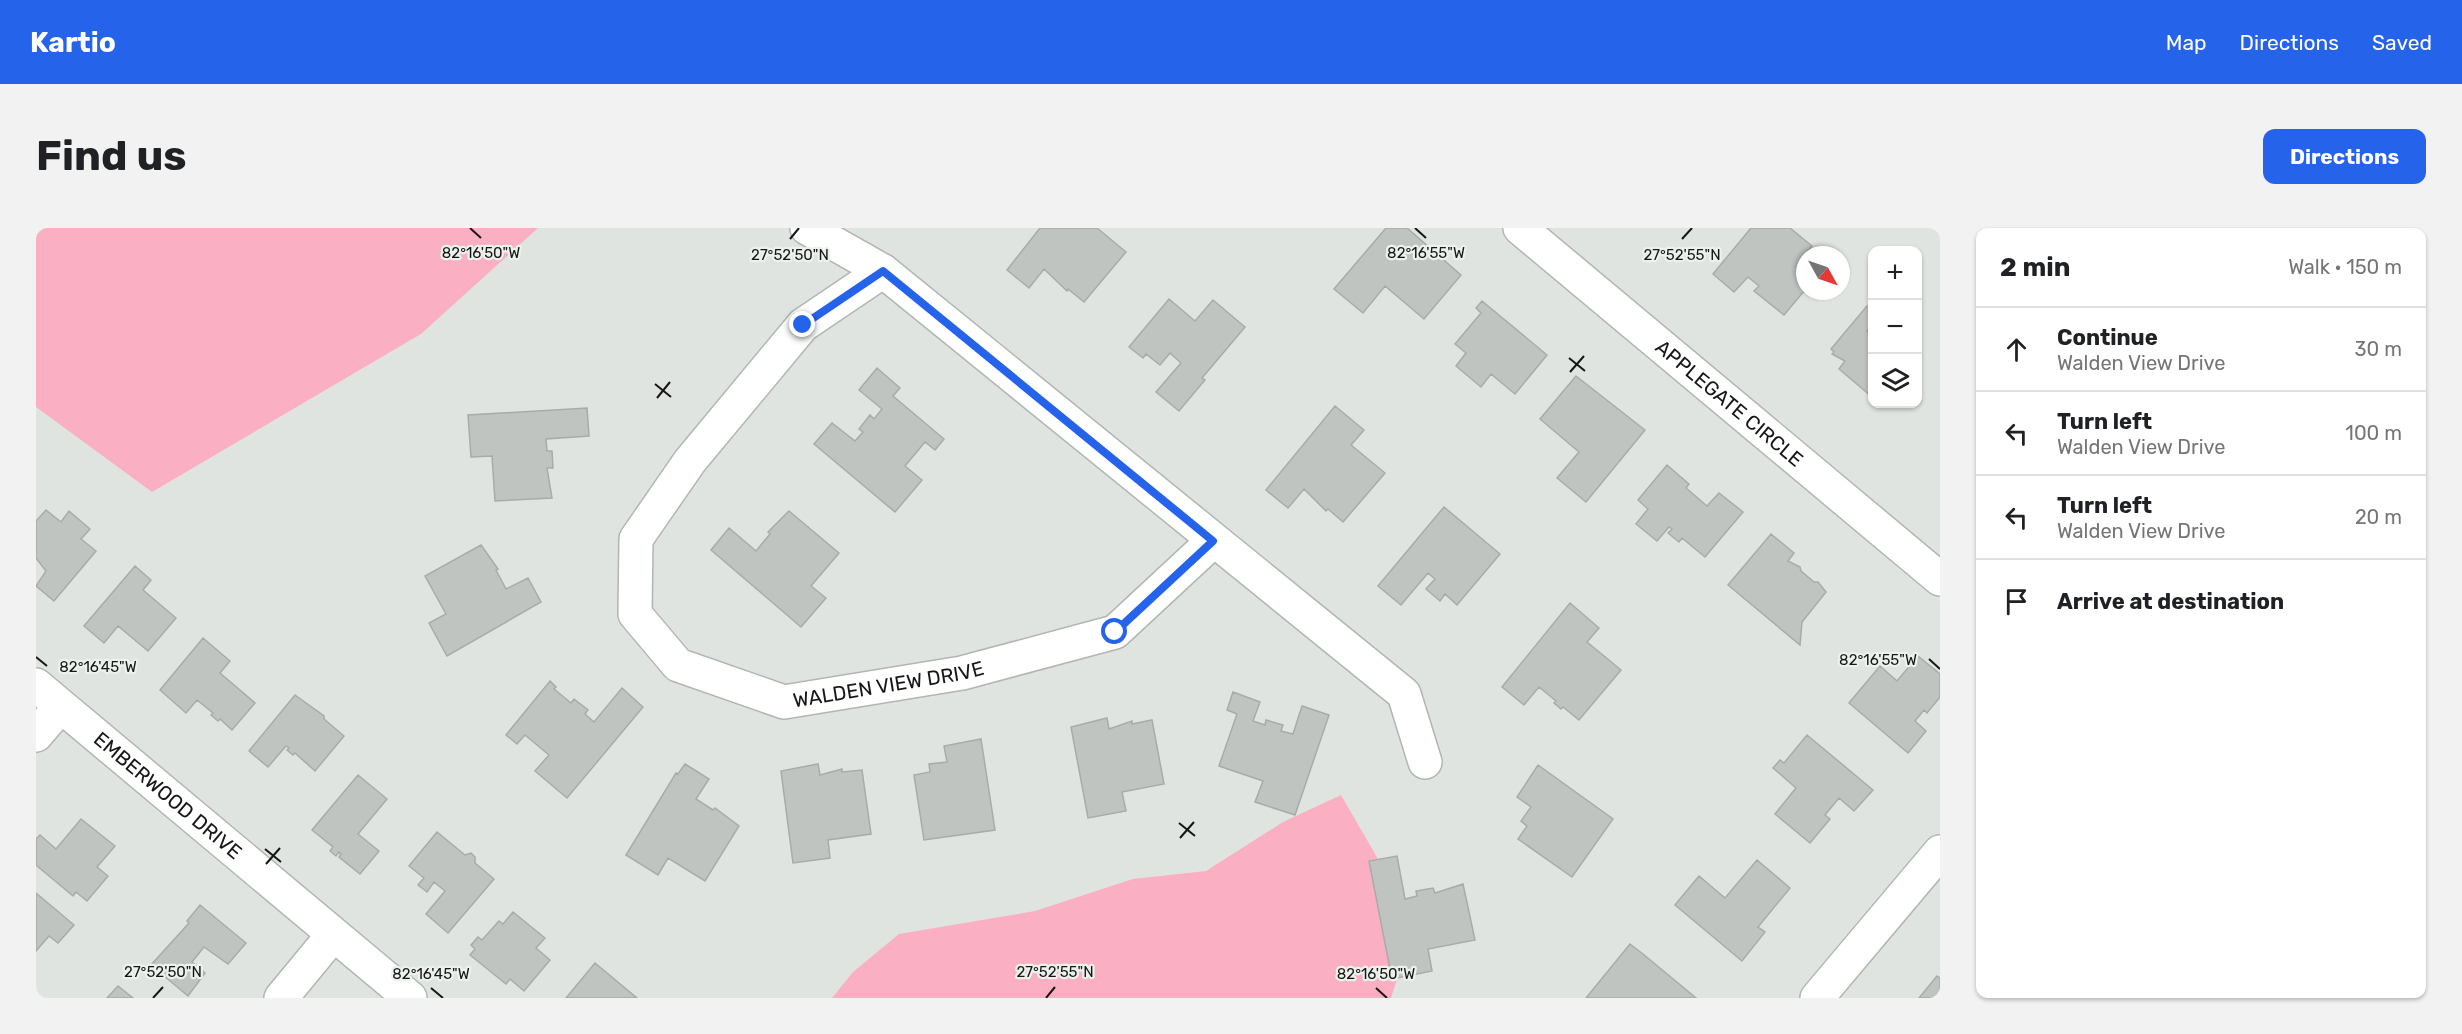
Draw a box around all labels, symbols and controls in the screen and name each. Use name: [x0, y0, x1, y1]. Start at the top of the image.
text: Kartio: [30, 26, 116, 59]
text: Map: [2166, 30, 2207, 55]
text: Directions: [2240, 30, 2339, 55]
text: Saved: [2372, 30, 2432, 55]
button: Directions: [2263, 129, 2426, 184]
text: Find us: [36, 131, 187, 181]
text: 82°16'50"W: [442, 244, 520, 262]
text: 82°16'55"W: [1387, 244, 1465, 262]
text: 27°52'50"N: [751, 246, 829, 264]
text: 27°52'55"N: [1643, 246, 1721, 264]
north arrow: [1796, 246, 1850, 300]
map controls: [1868, 246, 1922, 408]
button: +: [1868, 246, 1922, 300]
text: 2 min: [2000, 252, 2070, 283]
text: Walk · 150 m: [2288, 255, 2402, 279]
button: −: [1868, 300, 1922, 354]
route end: [789, 311, 815, 337]
text: Continue: [2057, 324, 2158, 351]
icon: ahead: [2000, 333, 2033, 366]
street label: APPLEGATE CIRCLE: [1651, 335, 1808, 472]
text: 30 m: [2355, 337, 2402, 361]
text: Walden View Drive: [2057, 351, 2225, 375]
button: layers: [1868, 354, 1922, 408]
text: Turn left: [2057, 408, 2152, 435]
icon: left: [2000, 417, 2033, 450]
text: 100 m: [2345, 421, 2402, 445]
text: Walden View Drive: [2057, 435, 2225, 459]
text: Turn left: [2057, 492, 2152, 519]
icon: left: [2000, 501, 2033, 534]
text: 20 m: [2355, 505, 2402, 529]
text: Walden View Drive: [2057, 519, 2225, 543]
icon: arrive: [2000, 585, 2033, 618]
text: Arrive at destination: [2057, 588, 2284, 615]
route start: [1101, 618, 1127, 644]
text: 82°16'55"W: [1839, 651, 1917, 669]
street label: WALDEN VIEW DRIVE: [791, 656, 986, 712]
text: 82°16'45"W: [59, 658, 137, 676]
street label: EMBERWOOD DRIVE: [89, 727, 247, 864]
text: 27°52'50"N: [124, 963, 202, 981]
text: 27°52'55"N: [1016, 963, 1094, 981]
text: 82°16'45"W: [392, 965, 470, 983]
text: 82°16'50"W: [1337, 965, 1415, 983]

